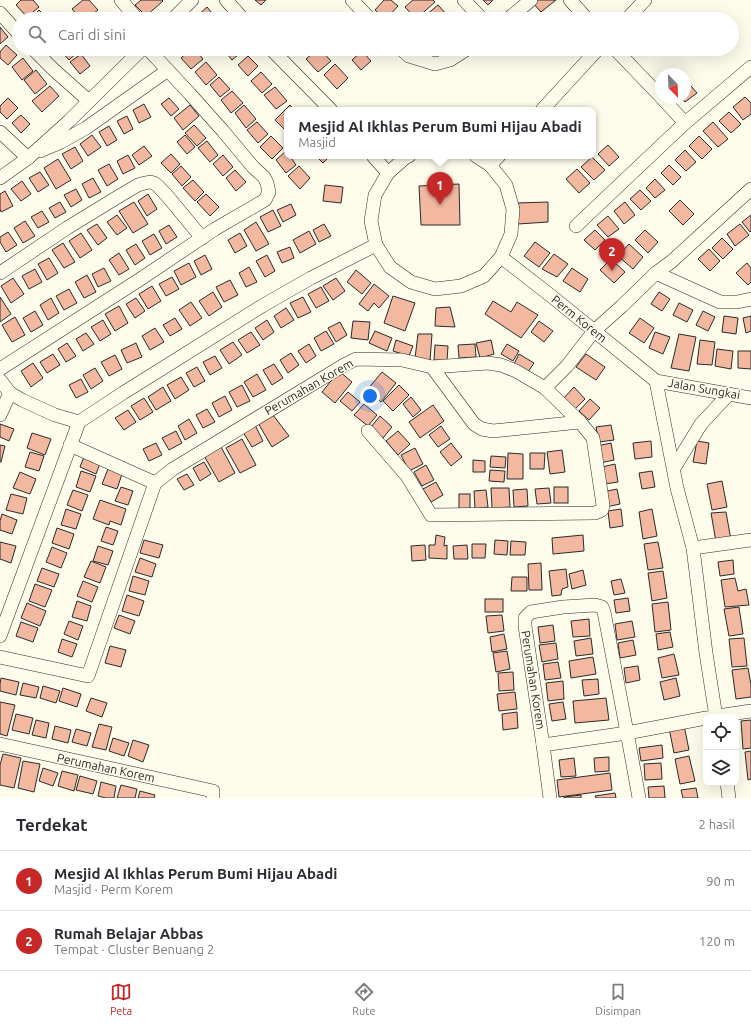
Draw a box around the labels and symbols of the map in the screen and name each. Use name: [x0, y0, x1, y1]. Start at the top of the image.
north arrow: [655, 68, 691, 104]
pin: 1: [427, 172, 453, 205]
pin: 2: [599, 238, 625, 271]
street label: Perm Korem: [549, 293, 609, 345]
street label: Perumahan Korem: [262, 356, 355, 417]
street label: Jalan Sungkai: [667, 376, 741, 401]
your location: [360, 386, 380, 406]
street label: Perumahan Korem: [519, 630, 548, 730]
street label: Perumahan Korem: [56, 751, 156, 784]

